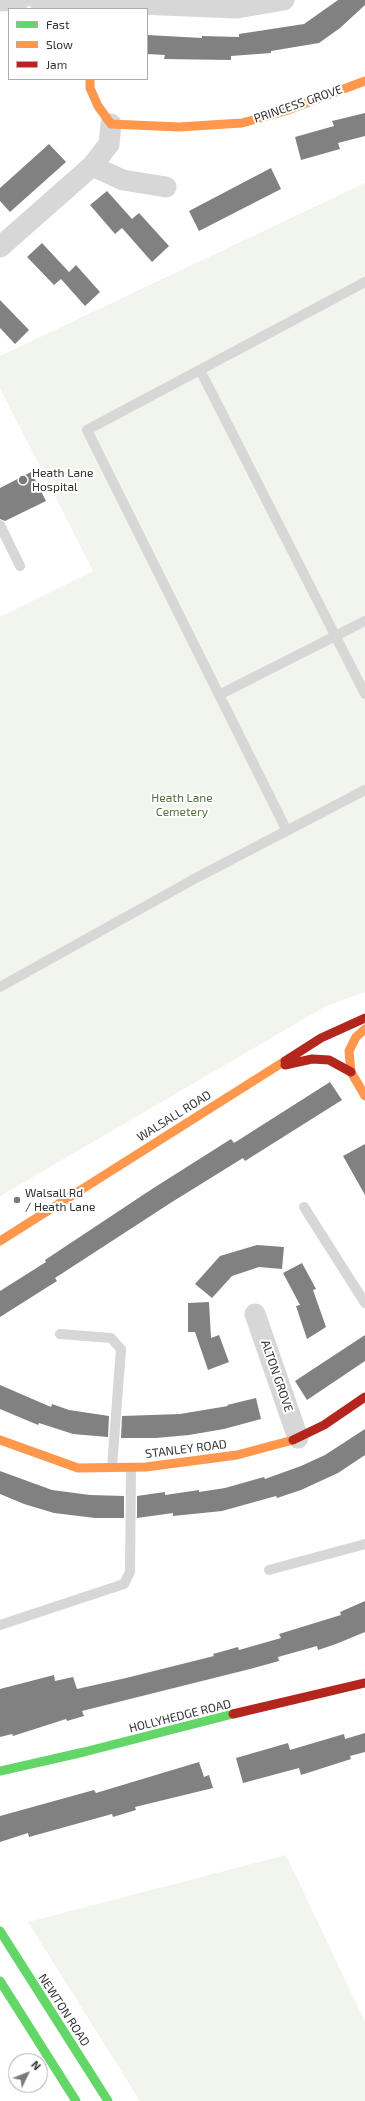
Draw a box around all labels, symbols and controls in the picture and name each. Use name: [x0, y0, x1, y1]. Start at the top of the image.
legend: [8, 8, 148, 80]
text: Fast: [46, 17, 69, 31]
text: Slow: [46, 37, 73, 51]
text: Jam: [46, 57, 67, 71]
street label: PRINCESS GROVE: [252, 82, 344, 126]
place label: Heath Lane Hospital: [32, 466, 93, 494]
marker: Heath Lane Hospital: [17, 474, 29, 486]
park label: Heath Lane Cemetery: [151, 791, 213, 819]
street label: WALSALL ROAD: [134, 1087, 214, 1145]
place label: Walsall Rd / Heath Lane: [25, 1186, 95, 1214]
marker: Walsall Rd / Heath Lane: [12, 1195, 22, 1205]
street label: ALTON GROVE: [258, 1338, 296, 1414]
street label: STANLEY ROAD: [144, 1437, 228, 1461]
street label: HOLLYHEDGE ROAD: [128, 1696, 232, 1736]
street label: NEWTON ROAD: [35, 1971, 93, 2049]
north arrow: [8, 2053, 48, 2093]
text: N: [29, 2058, 44, 2072]

